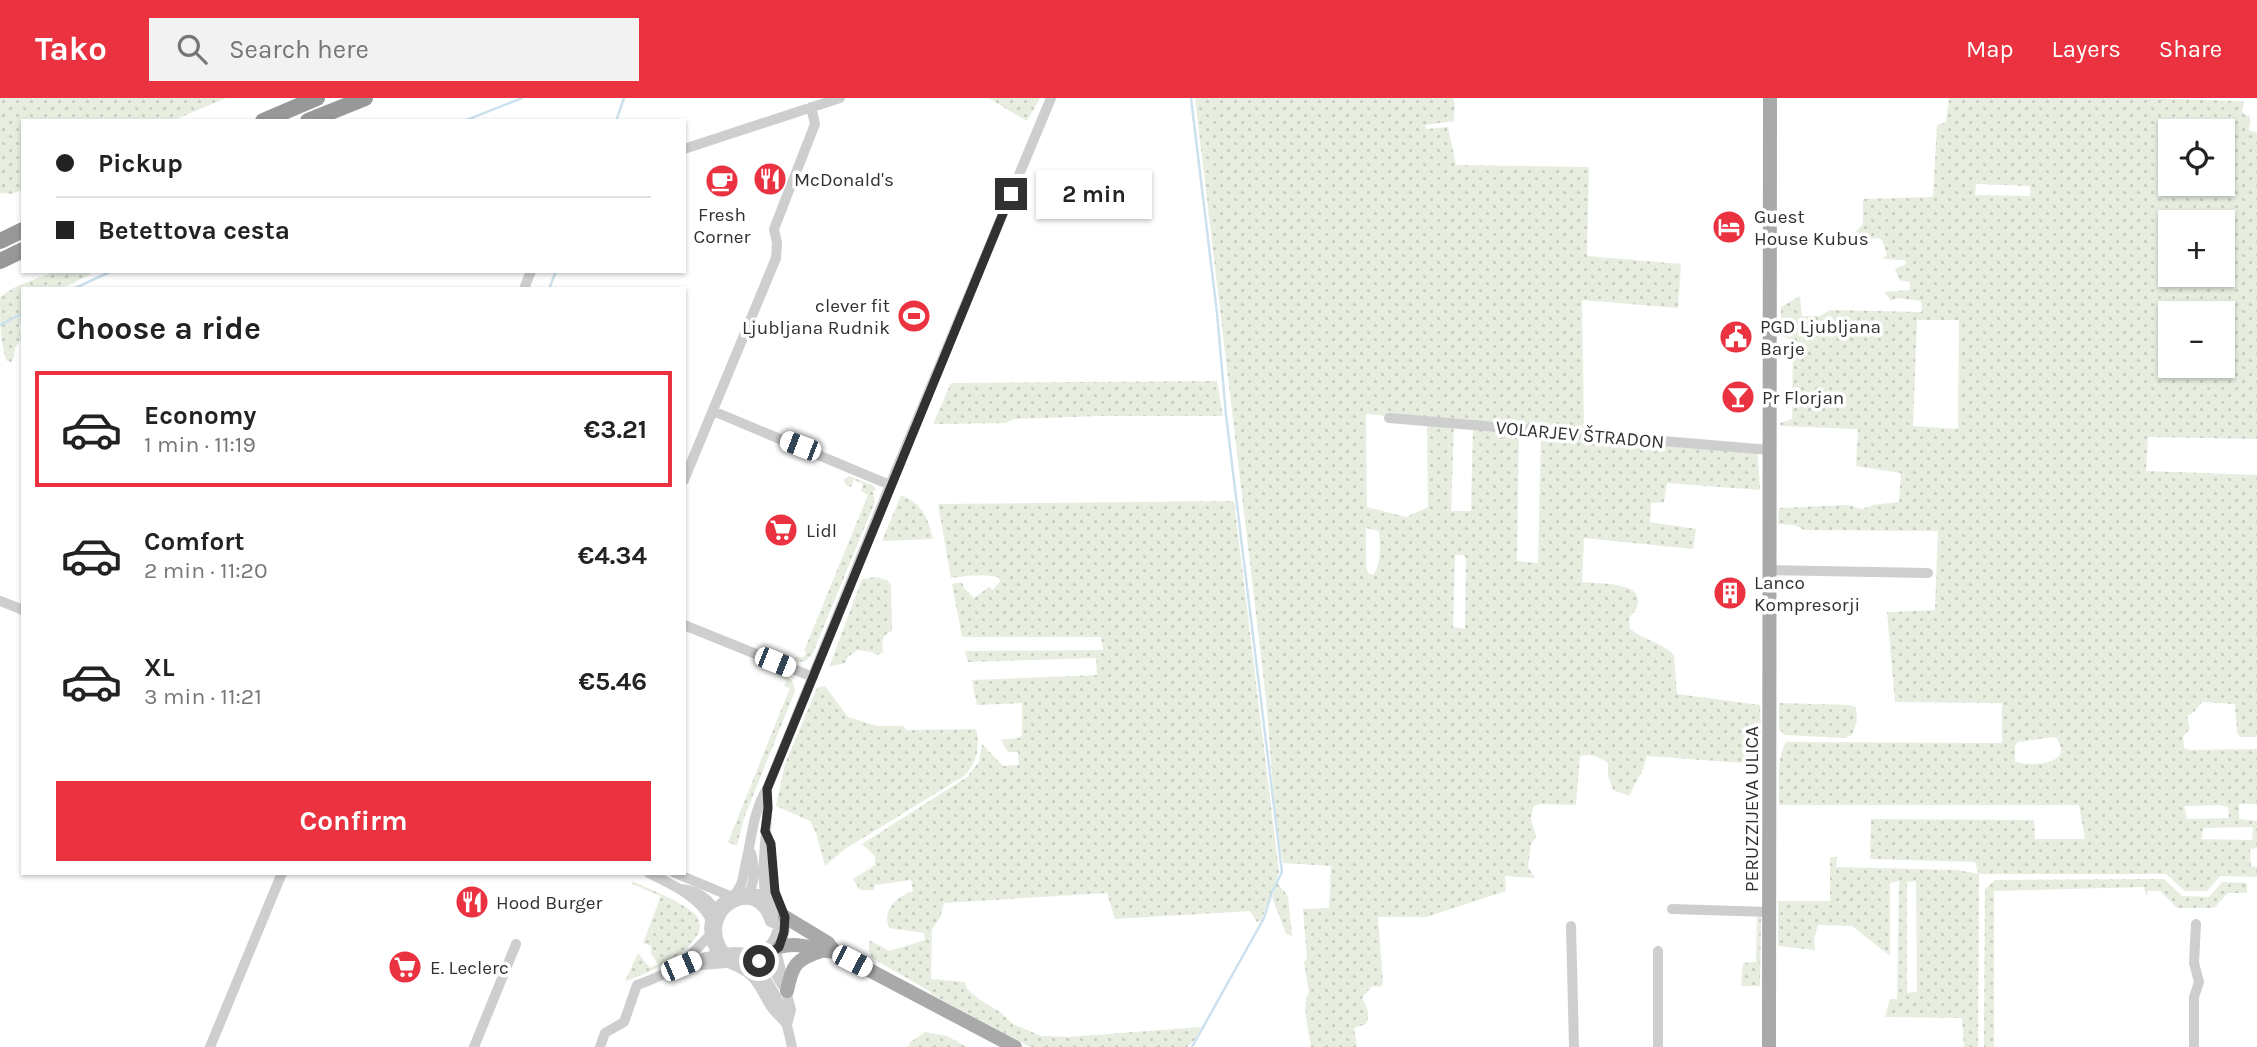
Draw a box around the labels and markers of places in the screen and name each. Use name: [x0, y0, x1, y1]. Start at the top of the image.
restaurant icon: McDonald's: [751, 160, 789, 198]
cafe icon: Fresh Corner: [703, 162, 741, 200]
place label: McDonald's: [794, 169, 894, 191]
place label: Fresh Corner: [694, 204, 751, 248]
place label: Guest House Kubus: [1754, 206, 1869, 250]
hotel icon: Guest House Kubus: [1710, 208, 1748, 246]
place label: clever fit Ljubljana Rudnik: [742, 295, 890, 339]
sports icon: clever fit Ljubljana Rudnik: [895, 297, 933, 335]
place label: PGD Ljubljana Barje: [1760, 316, 1881, 360]
public building icon: PGD Ljubljana Barje: [1717, 318, 1755, 356]
bar icon: Pr Florjan: [1719, 378, 1757, 416]
place label: Pr Florjan: [1762, 387, 1844, 409]
supermarket icon: Lidl: [762, 511, 800, 549]
place label: Lidl: [806, 520, 837, 542]
place label: Lanco Kompresorji: [1754, 572, 1860, 616]
building icon: Lanco Kompresorji: [1711, 574, 1749, 612]
restaurant icon: Hood Burger: [453, 883, 491, 921]
place label: Hood Burger: [496, 892, 603, 914]
supermarket icon: E. Leclerc: [386, 948, 424, 986]
place label: E. Leclerc: [430, 957, 509, 979]

